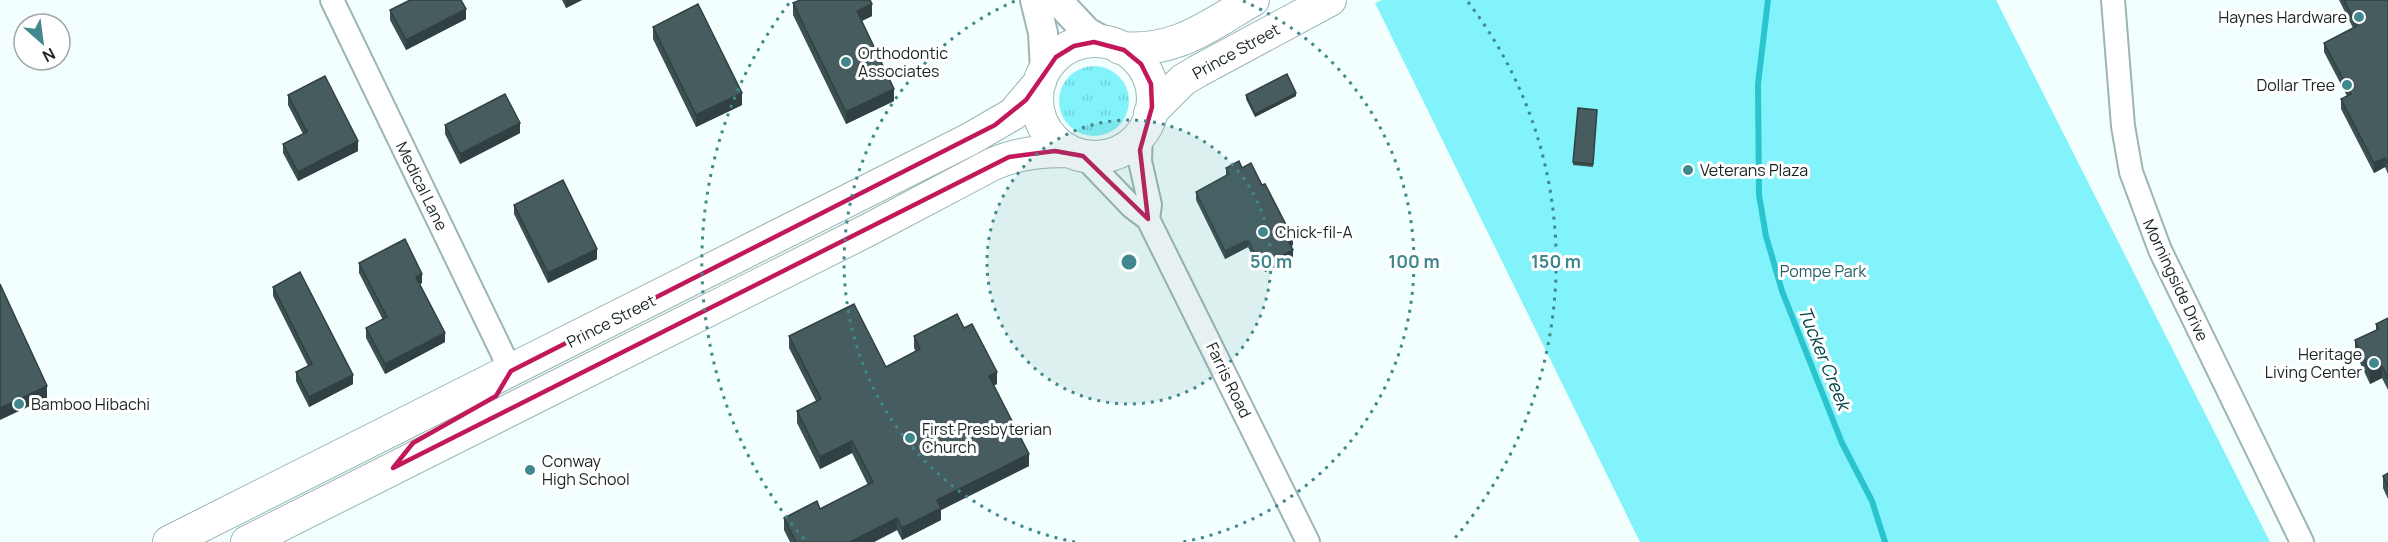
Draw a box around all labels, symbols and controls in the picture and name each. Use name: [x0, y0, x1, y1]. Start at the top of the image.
place label: Haynes Hardware: [2218, 6, 2347, 28]
marker: Haynes Hardware: [2352, 10, 2366, 24]
north arrow: [12, 12, 72, 72]
street label: Prince Street: [1188, 18, 1284, 84]
place label: Orthodontic Associates: [858, 42, 948, 82]
text: N: [39, 43, 59, 68]
marker: Orthodontic Associates: [839, 55, 853, 69]
place label: Dollar Tree: [2256, 74, 2335, 96]
marker: Dollar Tree: [2340, 78, 2354, 92]
street label: Medical Lane: [391, 138, 453, 234]
place label: Veterans Plaza: [1700, 159, 1808, 181]
marker: Veterans Plaza: [1681, 163, 1695, 177]
street label: Morningside Drive: [2138, 215, 2214, 345]
place label: Chick-fil-A: [1275, 221, 1353, 243]
marker: Chick-fil-A: [1256, 225, 1270, 239]
text: 50 m: [1250, 249, 1292, 273]
text: 100 m: [1388, 249, 1440, 273]
text: 150 m: [1531, 249, 1581, 273]
centre of rings: [1119, 252, 1139, 272]
park label: Pompe Park: [1780, 260, 1867, 282]
street label: Prince Street: [563, 289, 659, 353]
water label: Tucker Creek: [1793, 303, 1858, 416]
street label: Farris Road: [1201, 339, 1257, 421]
place label: Heritage Living Center: [2265, 343, 2362, 383]
marker: Heritage Living Center: [2367, 356, 2381, 370]
place label: Bamboo Hibachi: [31, 393, 150, 415]
marker: Bamboo Hibachi: [12, 397, 26, 411]
place label: First Presbyterian Church: [922, 418, 1052, 458]
marker: First Presbyterian Church: [903, 431, 917, 445]
place label: Conway High School: [542, 450, 630, 490]
marker: Conway High School: [523, 463, 537, 477]

